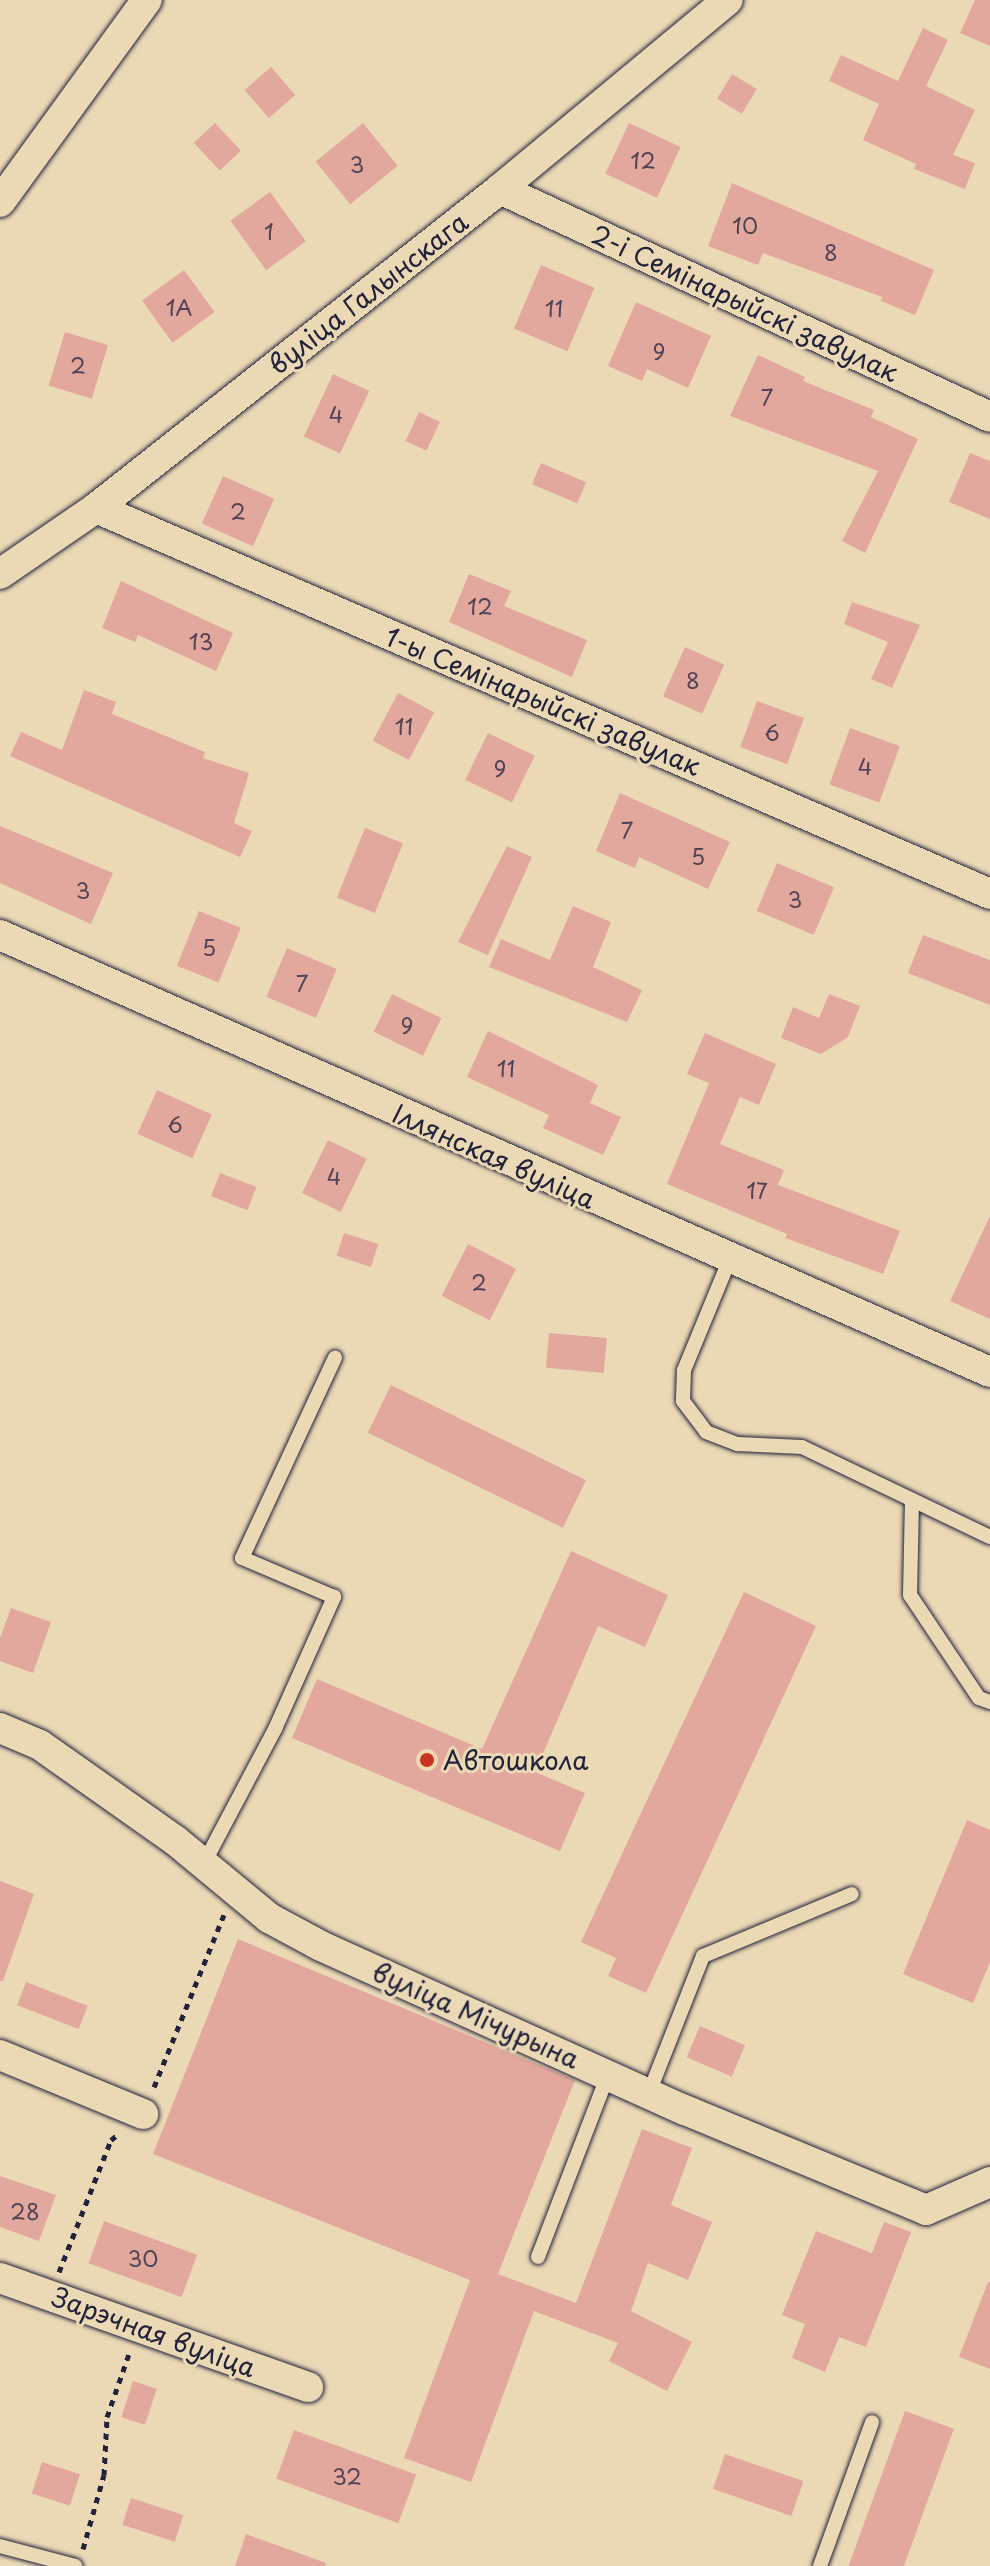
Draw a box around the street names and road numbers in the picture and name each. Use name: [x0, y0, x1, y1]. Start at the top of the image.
street label: вуліца Галынскага: [262, 206, 474, 380]
street label: 2-і Семінарыйскі завулак: [586, 218, 904, 388]
street label: 1-ы Семінарыйскі завулак: [379, 620, 707, 782]
street label: Іллянская вуліца: [387, 1097, 601, 1215]
street label: вуліца Мічурына: [368, 1956, 584, 2074]
street label: Зарэчная вуліца: [48, 2281, 260, 2383]

